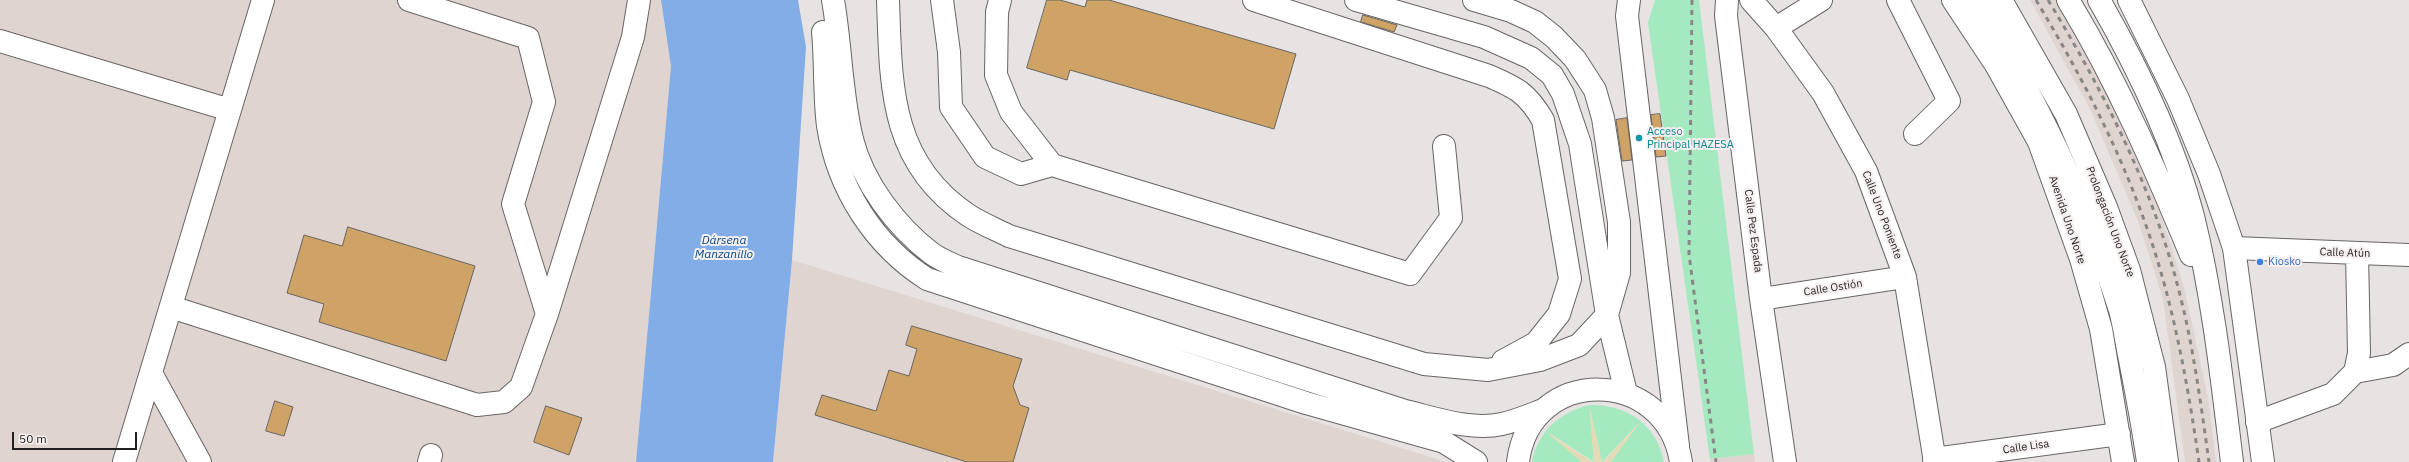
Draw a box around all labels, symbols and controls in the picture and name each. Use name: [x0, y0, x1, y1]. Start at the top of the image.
place label: Acceso Principal HAZESA: [1647, 125, 1734, 151]
marker: Acceso Principal HAZESA: [1634, 133, 1644, 143]
street label: Prolongación Uno Norte: [2083, 165, 2137, 279]
street label: Calle Uno Poniente: [1859, 169, 1905, 261]
street label: Avenida Uno Norte: [2046, 174, 2088, 266]
street label: Calle Pez Espada: [1741, 189, 1765, 273]
water label: Dársena Manzanillo: [695, 234, 753, 262]
street label: Calle Atún: [2319, 246, 2371, 260]
place label: Kiosko: [2268, 255, 2301, 269]
marker: Kiosko: [2255, 257, 2265, 267]
street label: Calle Ostión: [1803, 277, 1863, 299]
scale bar: [14, 424, 139, 450]
text: 50 m: [19, 431, 47, 446]
street label: Calle Lisa: [2002, 437, 2050, 457]

